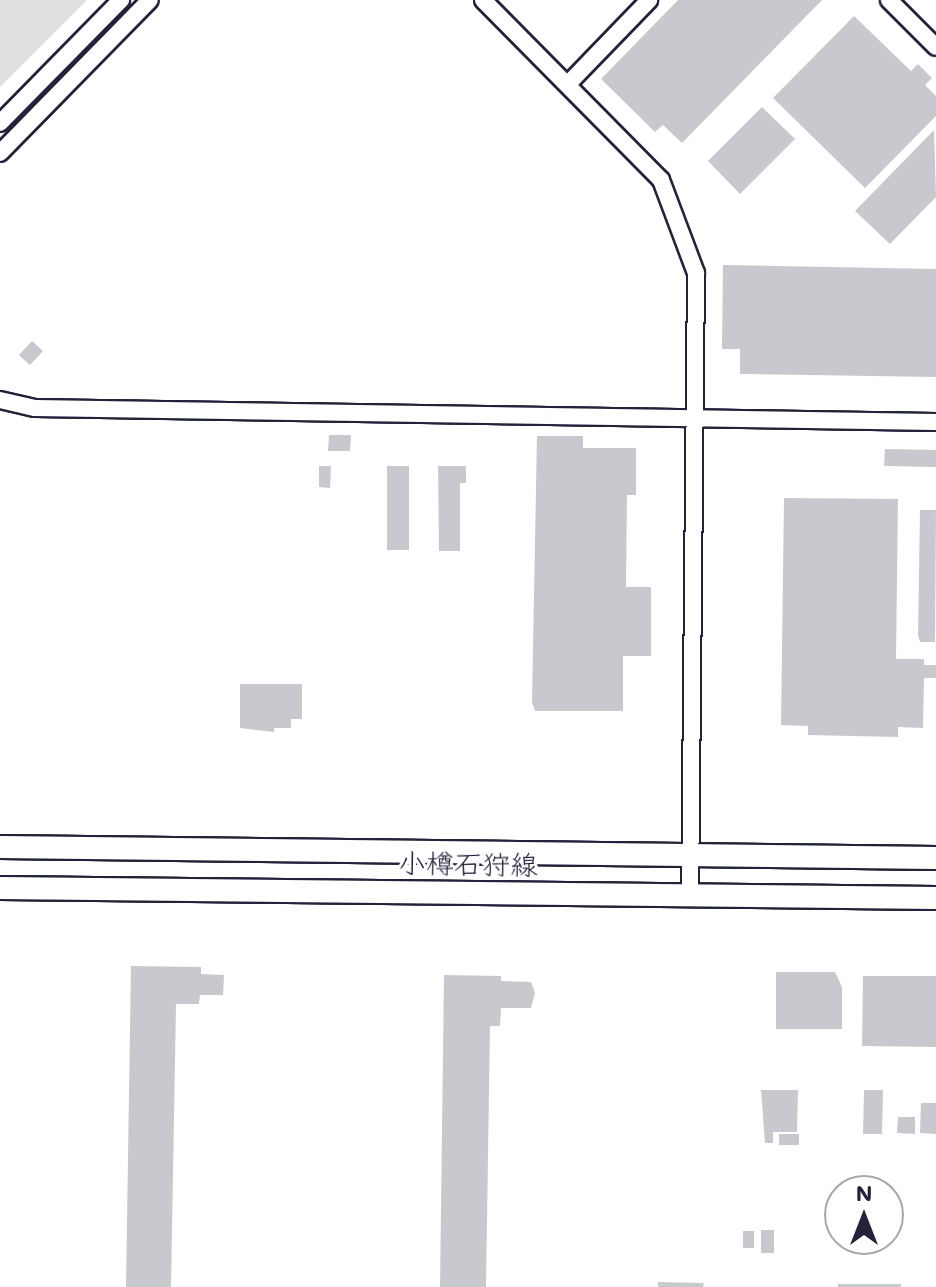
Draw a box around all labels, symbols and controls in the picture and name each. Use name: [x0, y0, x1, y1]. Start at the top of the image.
street label: 小樽石狩線: [398, 845, 538, 881]
north arrow: [824, 1175, 904, 1255]
text: N: [856, 1178, 872, 1207]

